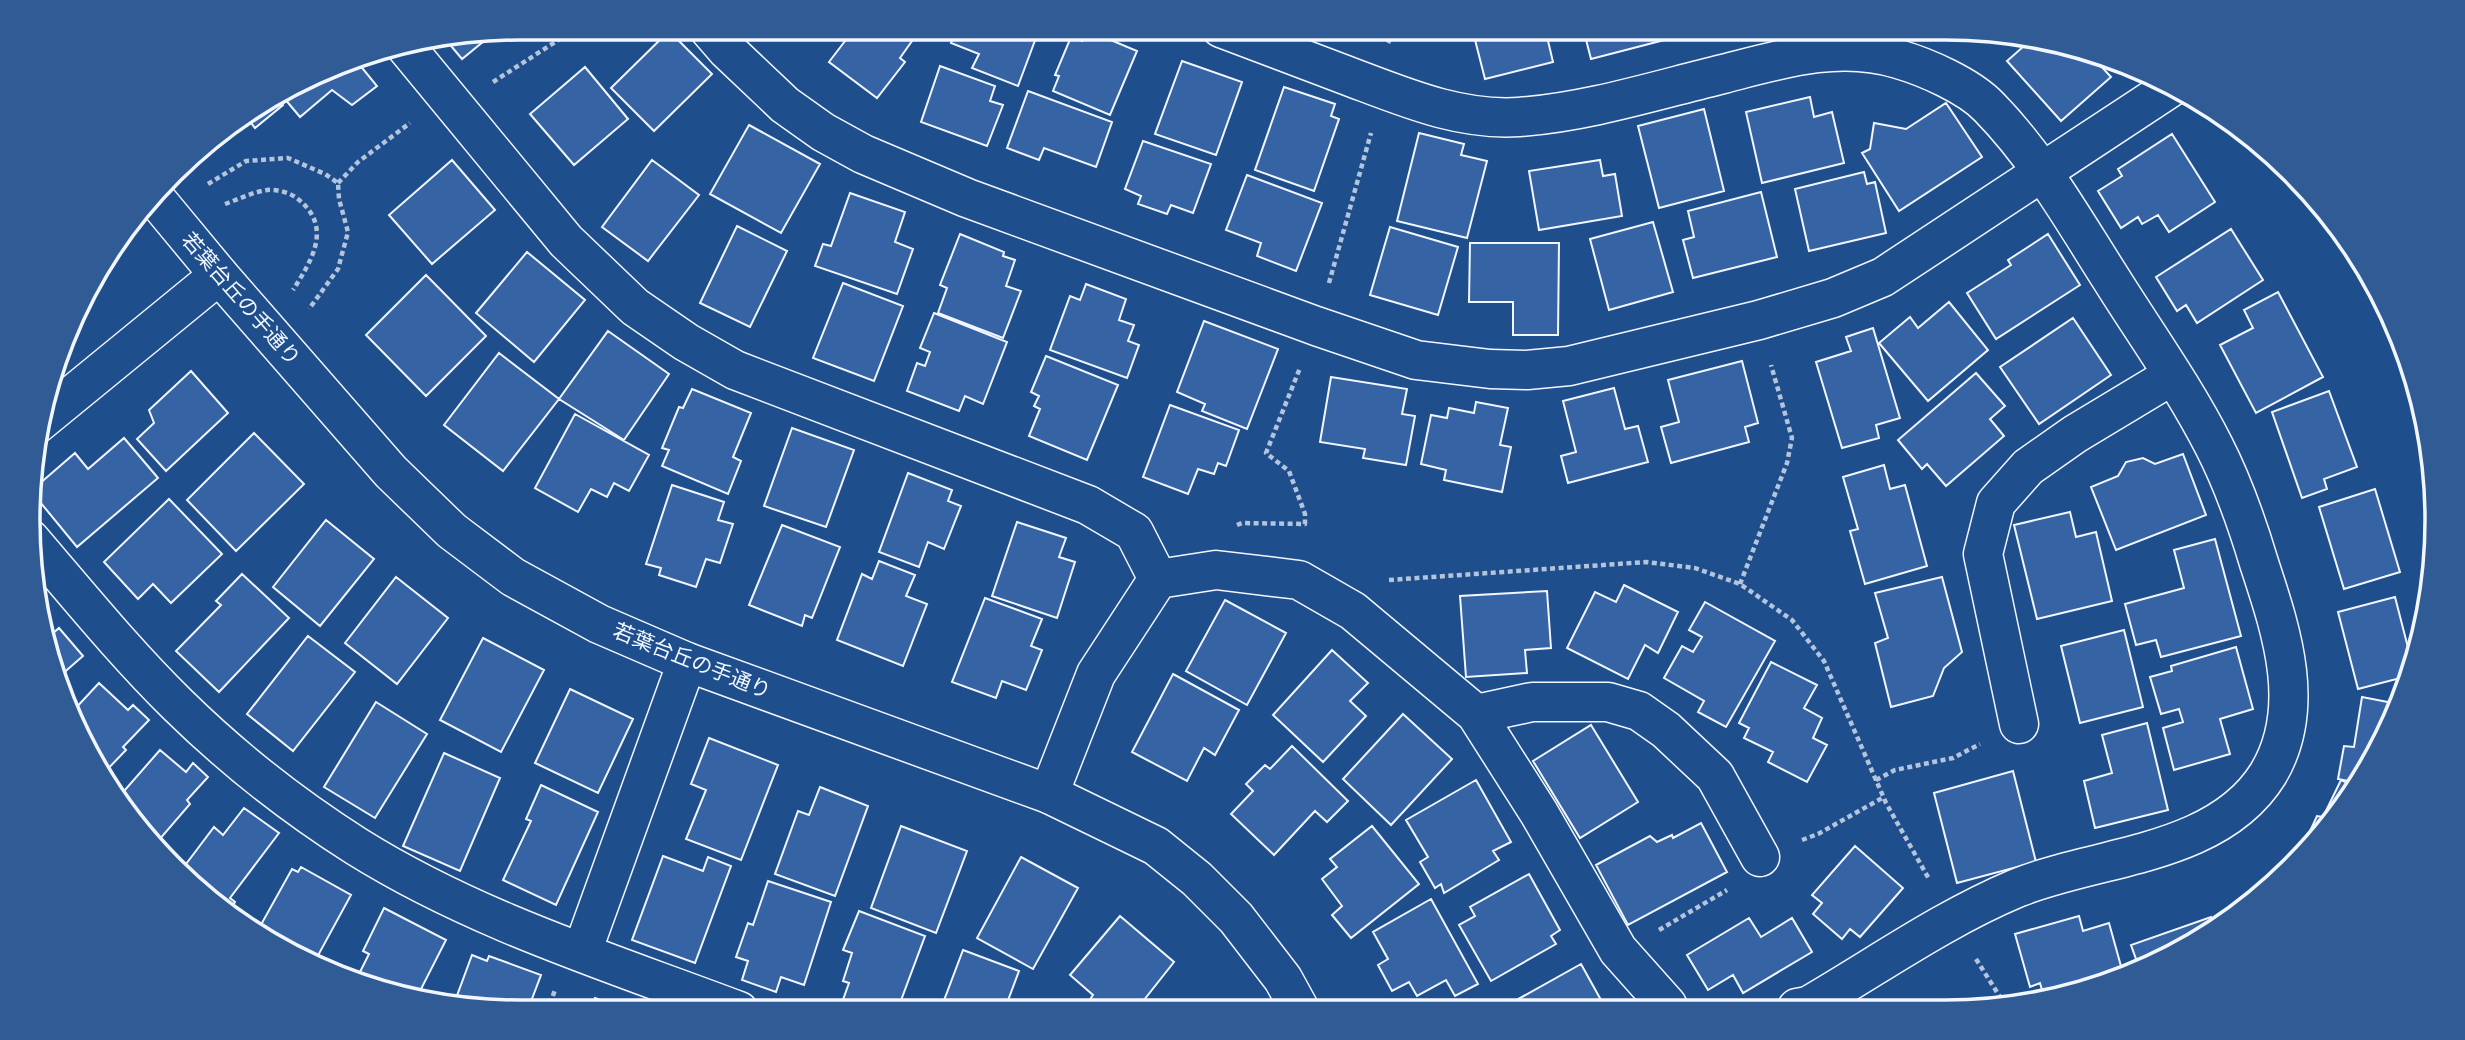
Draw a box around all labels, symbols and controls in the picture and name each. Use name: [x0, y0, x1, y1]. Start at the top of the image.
street label: 若葉台丘の手通り: [177, 227, 306, 370]
street label: 若葉台丘の手通り: [610, 617, 775, 704]

